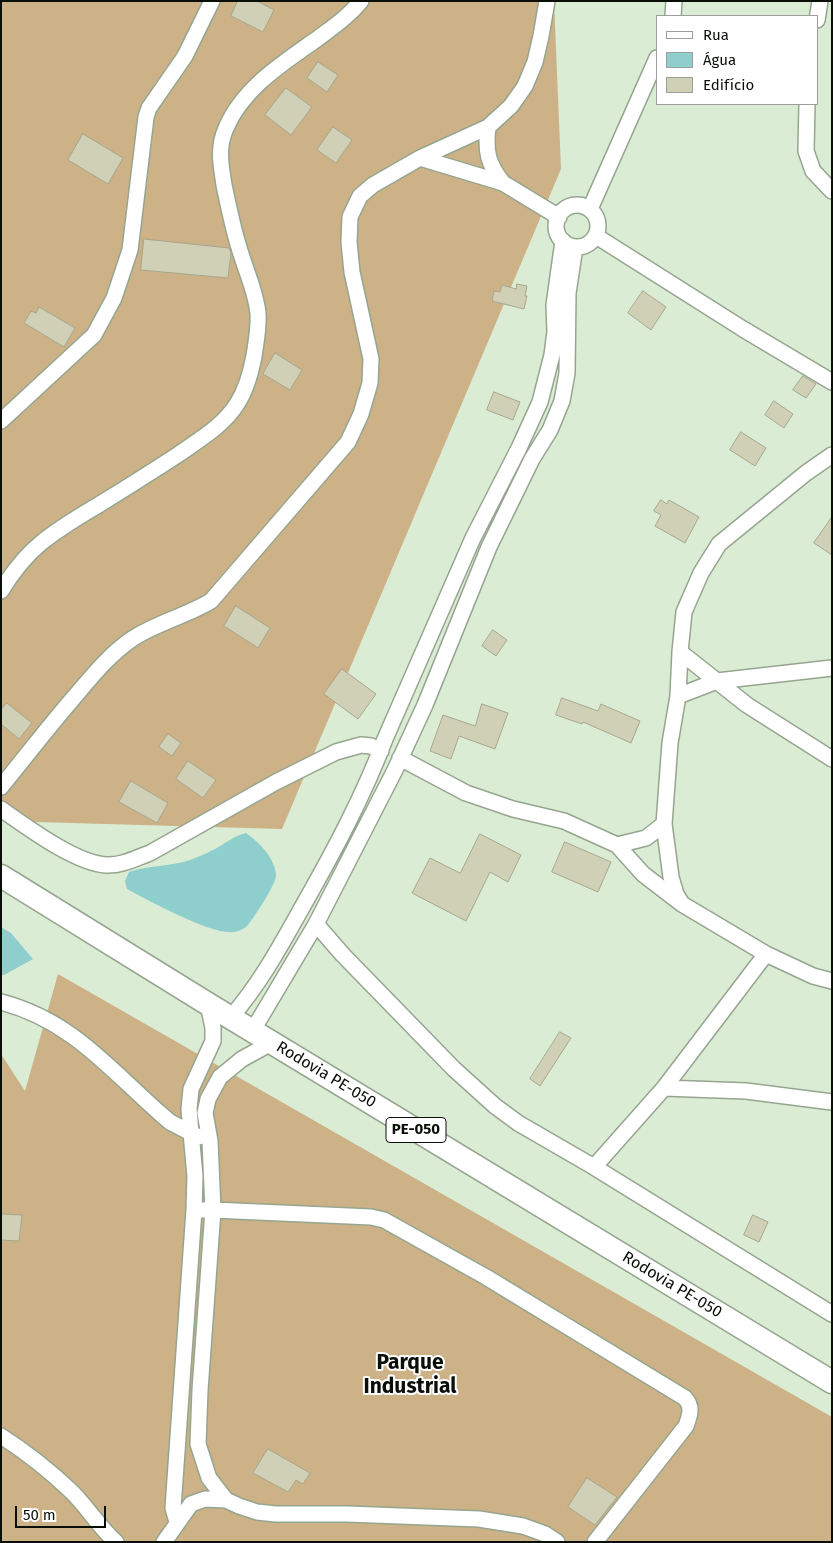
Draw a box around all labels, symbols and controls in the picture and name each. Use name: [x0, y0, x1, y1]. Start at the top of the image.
legend: [656, 15, 818, 105]
text: Rua: [703, 26, 729, 44]
text: Água: [703, 51, 736, 69]
text: Edifício: [703, 76, 754, 94]
street label: Rodovia PE-050: [273, 1038, 379, 1112]
road number: PE-050: [386, 1118, 446, 1142]
street label: Rodovia PE-050: [619, 1248, 725, 1322]
district label: Parque Industrial: [363, 1350, 457, 1400]
scale bar: [18, 1496, 109, 1528]
text: 50 m: [23, 1506, 56, 1524]

